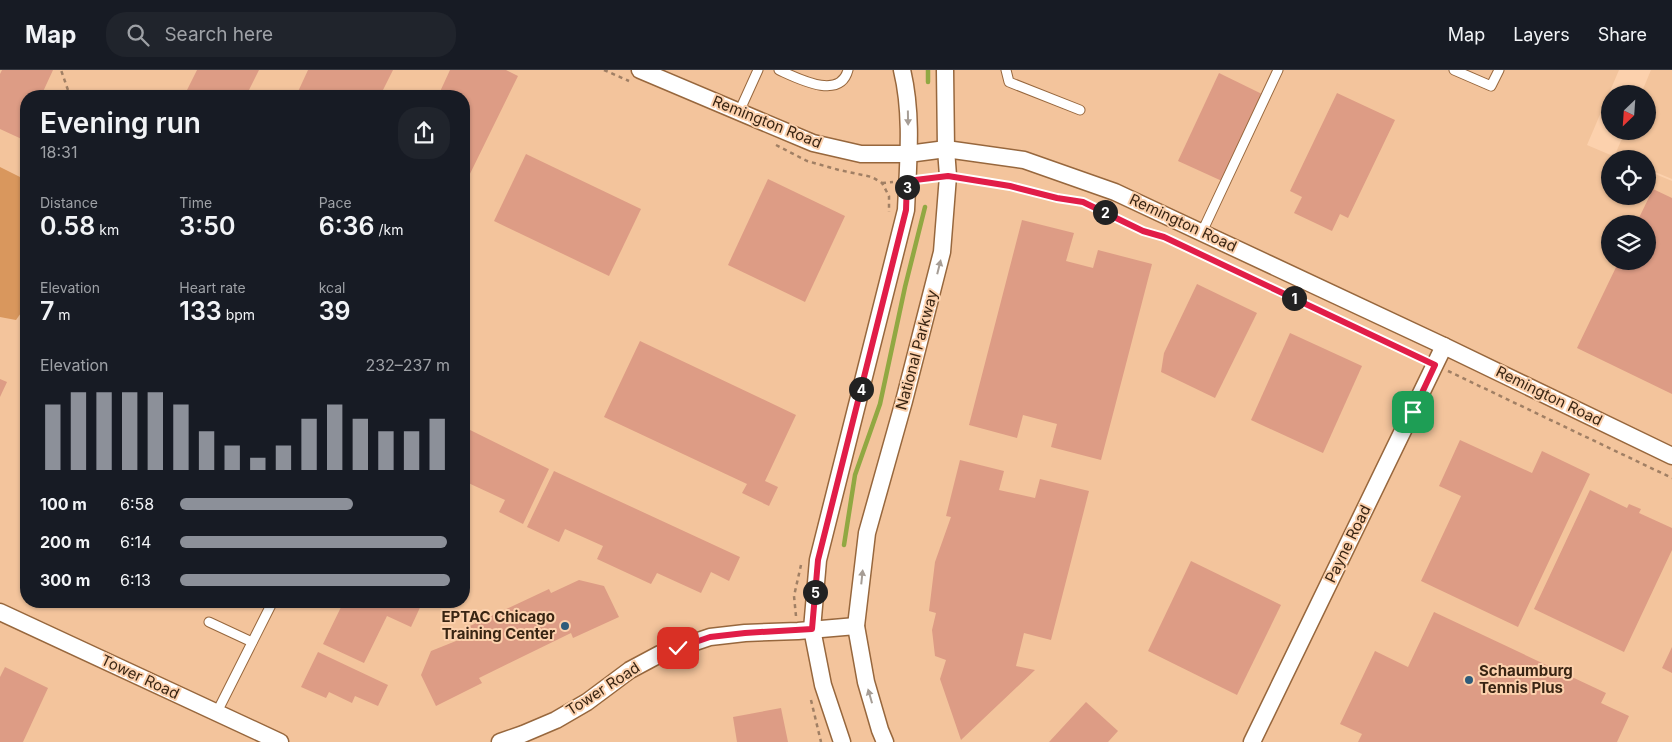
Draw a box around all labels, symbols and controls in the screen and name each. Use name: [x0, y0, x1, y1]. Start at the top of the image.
search box: [106, 12, 456, 57]
text: Map: [25, 20, 76, 49]
icon: search: [124, 21, 152, 49]
text: Search here: [164, 23, 273, 46]
text: Map: [1448, 24, 1485, 45]
text: Layers: [1513, 24, 1570, 45]
text: Share: [1598, 24, 1647, 45]
north arrow: [1601, 85, 1656, 140]
map controls: [1601, 85, 1656, 270]
street label: Remington Road: [710, 91, 825, 152]
text: Evening run: [40, 106, 201, 140]
button: share: [398, 107, 450, 159]
one-way arrow: [904, 110, 912, 126]
text: 18:31: [40, 142, 77, 162]
button: locate: [1601, 150, 1656, 205]
pin: 3: [894, 174, 920, 200]
text: 3: [903, 179, 912, 196]
street label: Remington Road: [1127, 189, 1240, 256]
text: Distance: [40, 194, 98, 211]
text: Time: [179, 194, 212, 211]
text: Pace: [319, 194, 352, 211]
pin: 2: [1092, 200, 1118, 224]
text: 2: [1101, 204, 1110, 221]
text: 0.58: [40, 211, 95, 241]
text: 3:50: [179, 211, 235, 241]
text: 6:36: [319, 211, 375, 241]
button: layers: [1601, 215, 1656, 270]
text: km: [95, 221, 119, 238]
text: /km: [375, 221, 403, 238]
one-way arrow: [935, 259, 943, 274]
text: Elevation: [40, 279, 100, 296]
text: Heart rate: [179, 279, 246, 296]
text: kcal: [319, 279, 345, 296]
pin: 1: [1282, 286, 1306, 310]
street label: National Parkway: [891, 287, 942, 412]
text: 1: [1291, 290, 1298, 307]
text: 7: [40, 296, 54, 326]
text: 133: [179, 296, 222, 326]
text: 39: [319, 296, 351, 326]
text: m: [54, 306, 71, 323]
text: bpm: [222, 306, 255, 323]
text: Elevation: [40, 355, 109, 375]
text: 232–237 m: [365, 355, 450, 375]
street label: Remington Road: [1493, 362, 1606, 430]
pin: 4: [848, 376, 874, 402]
text: 4: [857, 381, 866, 398]
pin: [1392, 391, 1434, 433]
icon: arrive: [1399, 398, 1427, 426]
text: 100 m: [40, 494, 87, 514]
text: 6:58: [120, 494, 154, 514]
street label: Payne Road: [1321, 502, 1375, 586]
text: 200 m: [40, 532, 90, 552]
text: 6:14: [120, 532, 151, 552]
one-way arrow: [858, 569, 866, 585]
text: 300 m: [40, 570, 90, 590]
text: 6:13: [120, 570, 151, 590]
pin: 5: [802, 580, 828, 604]
text: 5: [811, 584, 820, 601]
place label: EPTAC Chicago Training Center: [441, 607, 555, 643]
marker: EPTAC Chicago Training Center: [559, 620, 571, 632]
pin: [657, 627, 699, 669]
icon: check: [664, 634, 692, 662]
street label: Tower Road: [98, 650, 182, 703]
street label: Tower Road: [562, 658, 643, 719]
place label: Schaumburg Tennis Plus: [1479, 661, 1573, 697]
marker: Schaumburg Tennis Plus: [1463, 674, 1475, 686]
one-way arrow: [865, 688, 873, 703]

